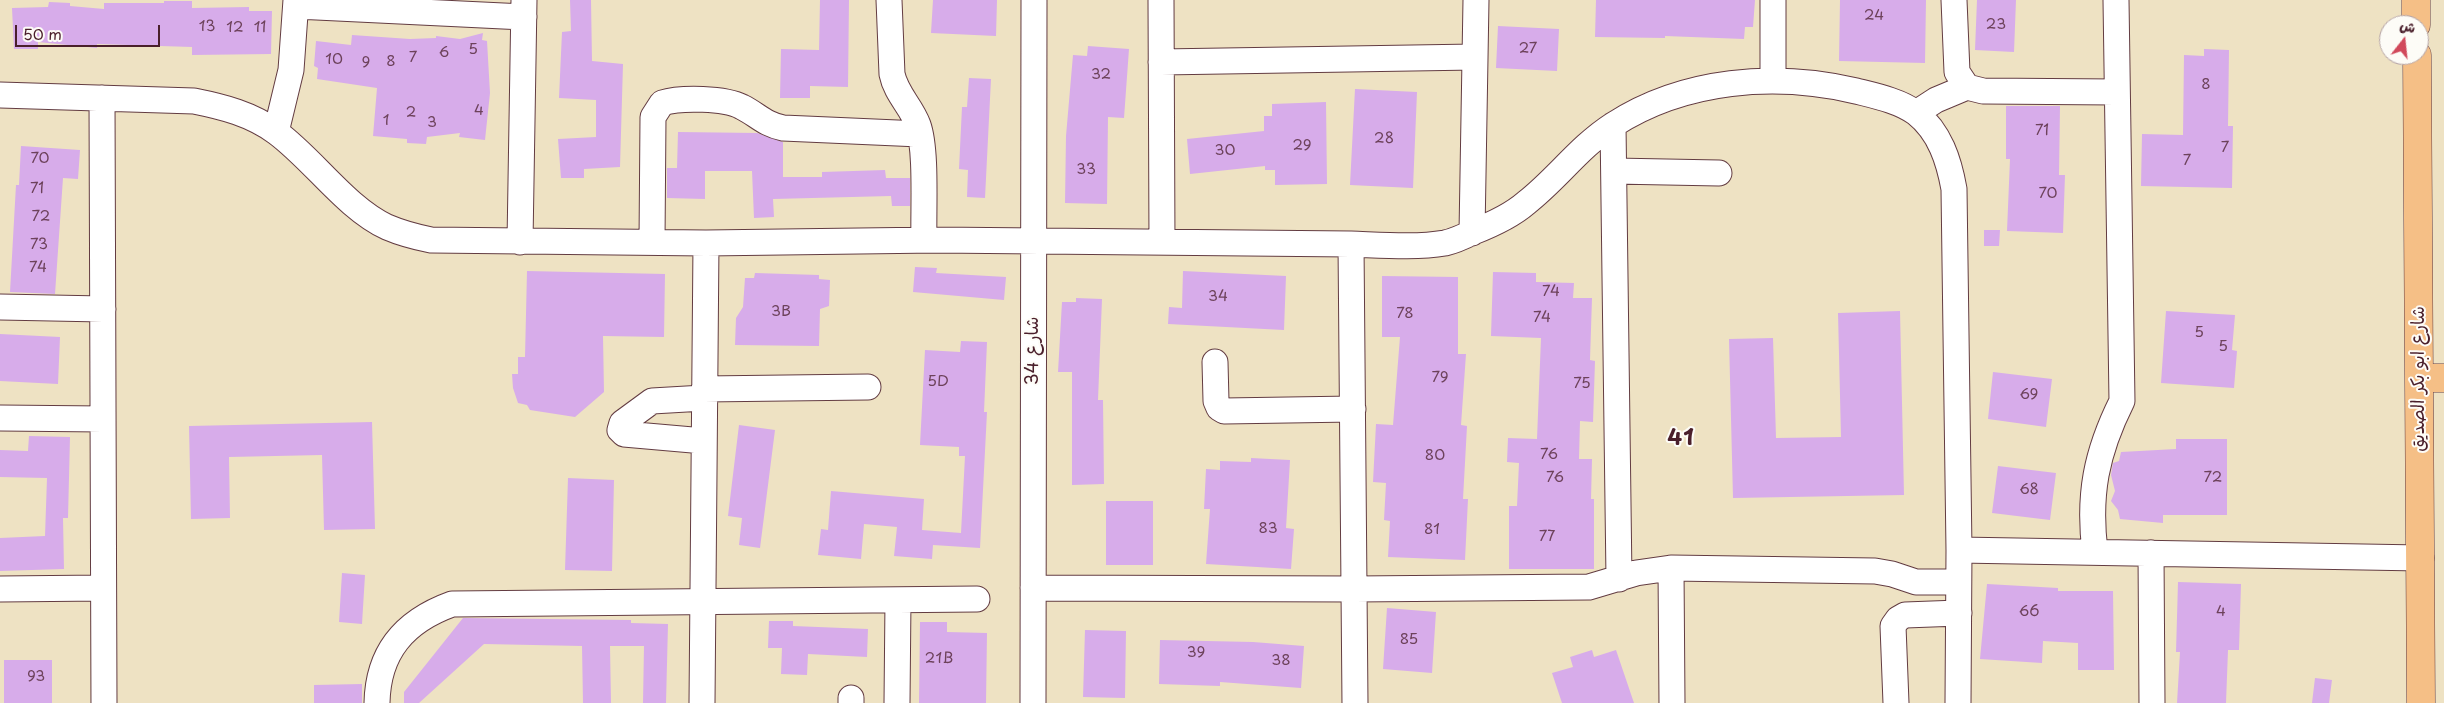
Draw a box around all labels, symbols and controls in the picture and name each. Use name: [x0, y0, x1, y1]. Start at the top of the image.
house number: 24: [1864, 7, 1884, 25]
text: ش: [2398, 14, 2418, 38]
scale bar: [18, 15, 162, 47]
north arrow: [2379, 15, 2429, 65]
house number: 23: [1986, 16, 2006, 34]
house number: 13: [199, 18, 215, 36]
house number: 12: [226, 19, 244, 37]
house number: 11: [254, 19, 266, 37]
text: 50 m: [23, 22, 62, 45]
house number: 27: [1519, 40, 1537, 58]
house number: 5: [468, 41, 478, 59]
house number: 6: [439, 44, 449, 62]
house number: 7: [409, 49, 417, 67]
house number: 10: [325, 51, 343, 69]
house number: 8: [386, 53, 396, 71]
house number: 9: [362, 54, 370, 72]
house number: 32: [1091, 66, 1111, 84]
house number: 8: [2201, 76, 2211, 94]
house number: 4: [474, 102, 484, 120]
house number: 2: [406, 104, 416, 122]
house number: 1: [383, 112, 389, 130]
house number: 3: [427, 114, 437, 132]
house number: 71: [2035, 122, 2049, 140]
house number: 28: [1374, 130, 1394, 148]
house number: 29: [1292, 137, 1312, 155]
house number: 7: [2221, 139, 2229, 157]
house number: 30: [1215, 142, 1235, 160]
house number: 70: [30, 150, 50, 168]
house number: 7: [2183, 152, 2191, 170]
house number: 33: [1076, 161, 1096, 179]
house number: 71: [30, 180, 44, 198]
house number: 70: [2038, 185, 2058, 203]
house number: 72: [32, 208, 50, 226]
house number: 73: [30, 236, 48, 254]
house number: 74: [29, 259, 47, 277]
house number: 74: [1542, 283, 1560, 301]
house number: 34: [1208, 288, 1228, 306]
house number: 3B: [771, 303, 791, 321]
house number: 78: [1396, 305, 1414, 323]
street label: شارع ابو بكر الصديق: [2408, 306, 2430, 452]
house number: 74: [1533, 309, 1551, 327]
street label: شارع 34: [1022, 317, 1044, 385]
house number: 5: [2194, 324, 2204, 342]
house number: 5: [2218, 338, 2228, 356]
house number: 79: [1431, 369, 1449, 387]
house number: 5D: [927, 373, 949, 391]
house number: 75: [1573, 375, 1591, 393]
house number: 69: [2020, 386, 2038, 404]
district label: 41: [1668, 426, 1694, 452]
house number: 76: [1540, 446, 1558, 464]
house number: 80: [1425, 447, 1445, 465]
house number: 76: [1546, 469, 1564, 487]
house number: 72: [2204, 469, 2222, 487]
house number: 68: [2019, 481, 2039, 499]
house number: 83: [1258, 520, 1278, 538]
house number: 81: [1424, 521, 1440, 539]
house number: 77: [1539, 528, 1555, 546]
house number: 66: [2019, 603, 2039, 621]
house number: 4: [2216, 603, 2226, 621]
house number: 85: [1400, 631, 1418, 649]
house number: 39: [1187, 644, 1205, 662]
house number: 21B: [925, 650, 953, 668]
house number: 38: [1271, 652, 1291, 670]
house number: 93: [27, 668, 45, 686]

